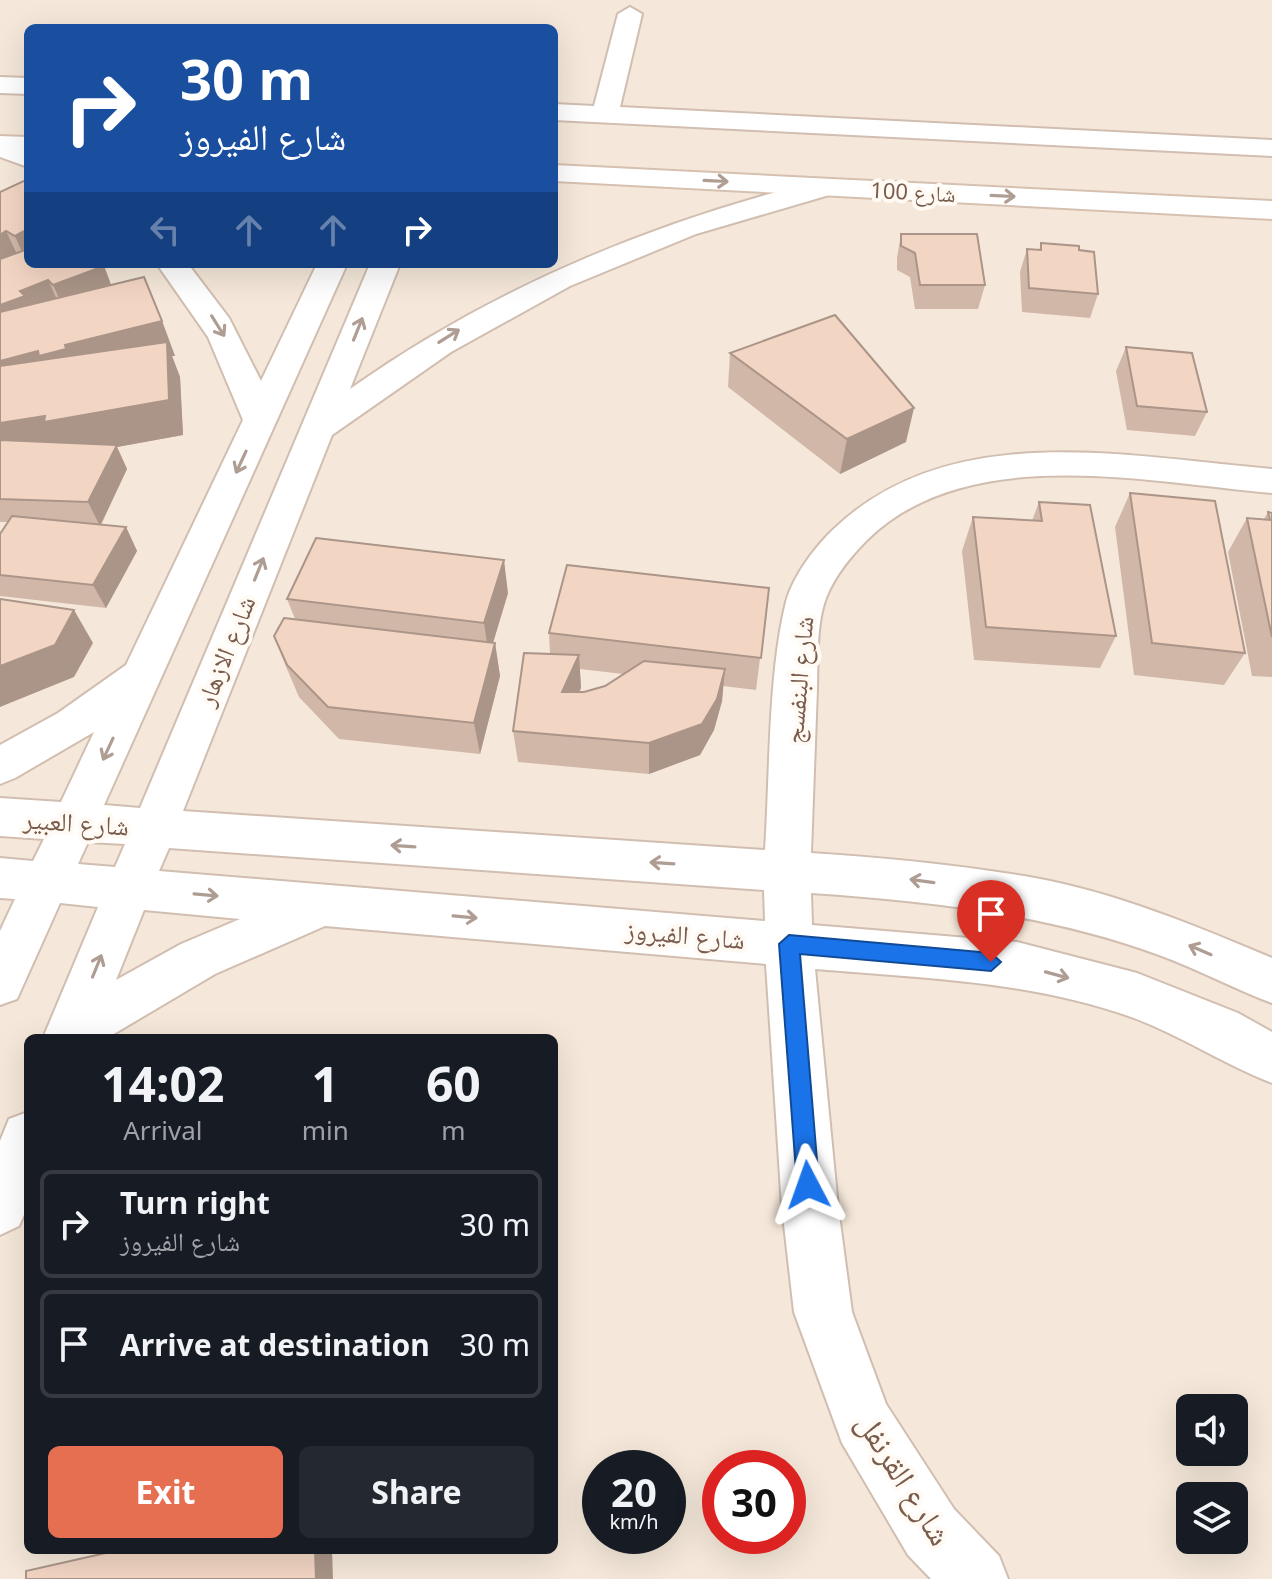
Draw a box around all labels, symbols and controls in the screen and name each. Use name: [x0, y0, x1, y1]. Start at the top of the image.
text: 30 m: [180, 40, 313, 116]
icon: right: [48, 56, 152, 160]
text: شارع الفيروز: [180, 112, 346, 161]
one-way arrow: [702, 174, 729, 189]
street label: شارع 100: [870, 174, 956, 208]
one-way arrow: [989, 189, 1016, 204]
icon: left: [143, 208, 187, 252]
icon: ahead: [227, 208, 271, 252]
icon: ahead: [311, 208, 355, 252]
icon: right: [395, 208, 439, 252]
one-way arrow: [210, 315, 227, 337]
one-way arrow: [352, 317, 366, 342]
one-way arrow: [437, 328, 460, 344]
one-way arrow: [232, 449, 247, 473]
one-way arrow: [253, 557, 268, 582]
street label: شارع الازهار: [186, 590, 263, 712]
street label: شارع البنفسج: [775, 615, 821, 745]
one-way arrow: [100, 736, 115, 760]
street label: شارع العبير: [21, 800, 130, 844]
one-way arrow: [390, 838, 417, 853]
one-way arrow: [649, 855, 676, 870]
one-way arrow: [910, 873, 935, 888]
pin: [957, 880, 1025, 962]
one-way arrow: [192, 887, 219, 902]
icon: arrive: [969, 892, 1013, 936]
one-way arrow: [451, 910, 478, 925]
street label: شارع الفيروز: [623, 911, 746, 957]
one-way arrow: [1188, 942, 1213, 957]
one-way arrow: [91, 954, 105, 979]
one-way arrow: [1044, 968, 1070, 983]
text: 14:02: [101, 1051, 224, 1116]
text: 1: [311, 1051, 339, 1116]
text: 60: [426, 1051, 481, 1116]
text: Arrival: [123, 1112, 202, 1148]
text: min: [302, 1112, 349, 1148]
text: m: [441, 1112, 465, 1148]
position arrow: [766, 1143, 850, 1227]
text: Turn right: [120, 1182, 270, 1223]
icon: right: [52, 1202, 96, 1246]
text: 30 m: [460, 1204, 530, 1245]
text: شارع الفيروز: [120, 1223, 240, 1259]
icon: arrive: [52, 1322, 96, 1366]
text: Arrive at destination: [120, 1324, 430, 1365]
text: 30 m: [460, 1324, 530, 1365]
map controls: [1176, 1394, 1248, 1554]
button: sound: [1176, 1394, 1248, 1466]
street label: شارع القرنفل: [848, 1404, 963, 1553]
button: Exit: [48, 1446, 283, 1538]
button: Share: [299, 1446, 534, 1538]
speed limit sign: 30: [702, 1450, 806, 1554]
text: 20: [611, 1464, 657, 1519]
button: layers: [1176, 1482, 1248, 1554]
text: km/h: [609, 1508, 659, 1535]

